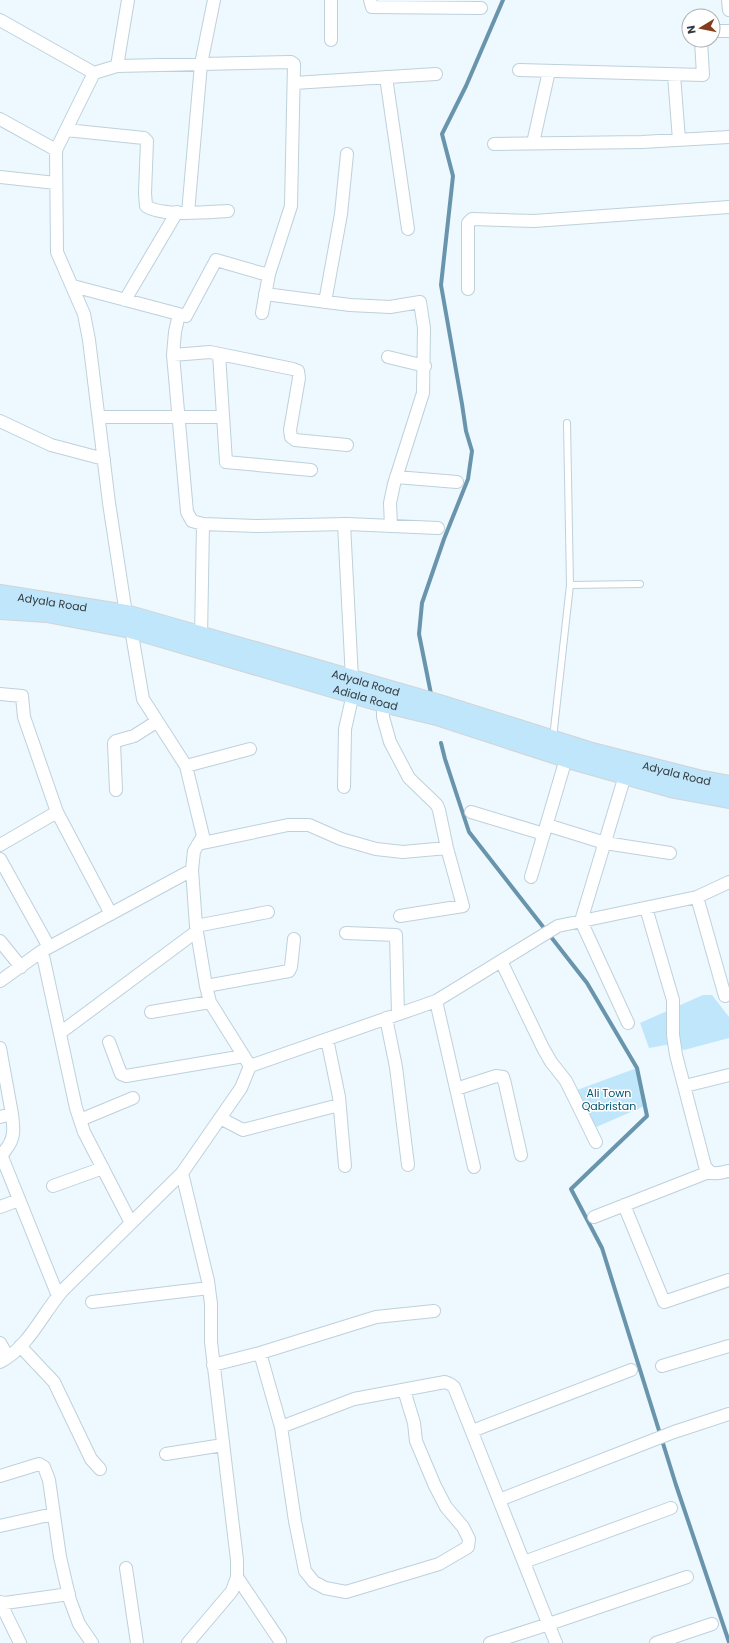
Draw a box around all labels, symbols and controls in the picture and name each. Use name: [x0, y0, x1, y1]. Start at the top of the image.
north arrow: [681, 8, 721, 48]
text: N: [683, 24, 700, 35]
street label: Adyala Road: [16, 589, 88, 616]
street label: Adyala Road: [330, 665, 402, 700]
street label: Adiala Road: [331, 681, 400, 714]
street label: Adyala Road: [641, 757, 712, 789]
park label: Ali Town Qabristan: [582, 1085, 636, 1114]

